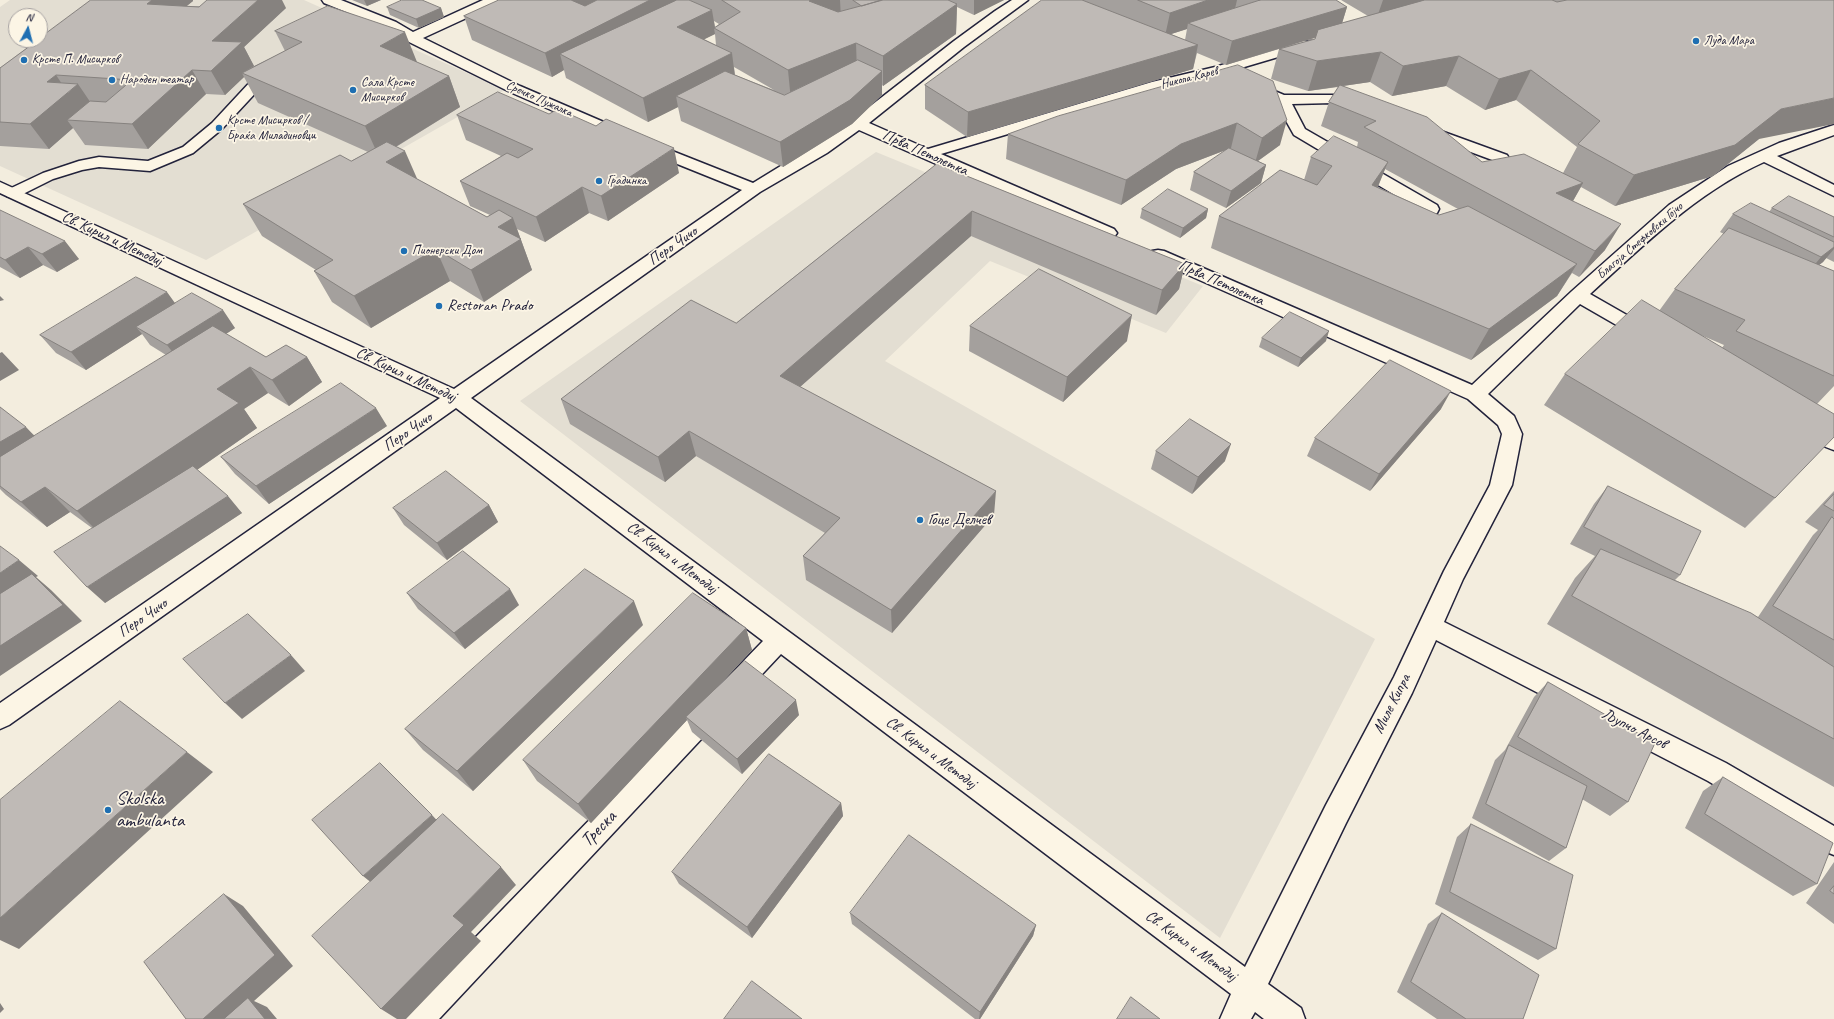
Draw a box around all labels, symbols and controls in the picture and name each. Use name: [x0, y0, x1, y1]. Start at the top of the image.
north arrow: [8, 8, 48, 48]
text: N: [25, 10, 34, 24]
place label: Луда Мара: [1704, 33, 1754, 49]
marker: Луда Мара: [1691, 36, 1701, 46]
place label: Крсте П. Мисирков: [32, 52, 119, 68]
marker: Крсте П. Мисирков: [19, 55, 29, 65]
street label: Никола Карев: [1159, 63, 1219, 93]
place label: Народен театар: [120, 72, 194, 88]
marker: Народен театар: [107, 75, 117, 85]
place label: Сала Крсте Мисирков: [361, 75, 414, 106]
street label: Сречко Пужалка: [503, 77, 575, 121]
marker: Сала Крсте Мисирков: [348, 85, 358, 95]
place label: Крсте Мисирков / Браќа Миладиновци: [227, 113, 316, 144]
marker: Крсте Мисирков / Браќа Миладиновци: [214, 123, 224, 133]
street label: Прва Петолетка: [879, 126, 971, 180]
place label: Градинка: [607, 173, 646, 189]
marker: Градинка: [594, 176, 604, 186]
street label: Благоја Стефковски Гојчо: [1594, 199, 1686, 283]
street label: Св. Кирил и Методиј: [59, 207, 165, 271]
street label: Перо Чичо: [645, 222, 701, 270]
place label: Пионерски Дом: [412, 243, 482, 259]
marker: Пионерски Дом: [399, 246, 409, 256]
street label: Прва Петолетка: [1175, 256, 1267, 310]
place label: Restoran Prado: [447, 296, 532, 316]
marker: Restoran Prado: [434, 301, 444, 311]
street label: Св. Кирил и Методиј: [353, 343, 459, 407]
street label: Перо Чичо: [380, 408, 436, 456]
place label: Гоце Делчев: [928, 510, 991, 530]
marker: Гоце Делчев: [915, 515, 925, 525]
street label: Св. Кирил и Методиј: [623, 518, 721, 598]
street label: Перо Чичо: [115, 594, 171, 642]
street label: Миле Кипра: [1369, 671, 1415, 737]
street label: Љупчо Арсов: [1598, 704, 1670, 754]
street label: Св. Кирил и Методиј: [882, 713, 980, 793]
place label: Skolska ambulanta: [116, 788, 184, 832]
marker: Skolska ambulanta: [103, 805, 113, 815]
street label: Треска: [576, 806, 622, 852]
street label: Св. Кирил и Методиј: [1141, 906, 1241, 986]

